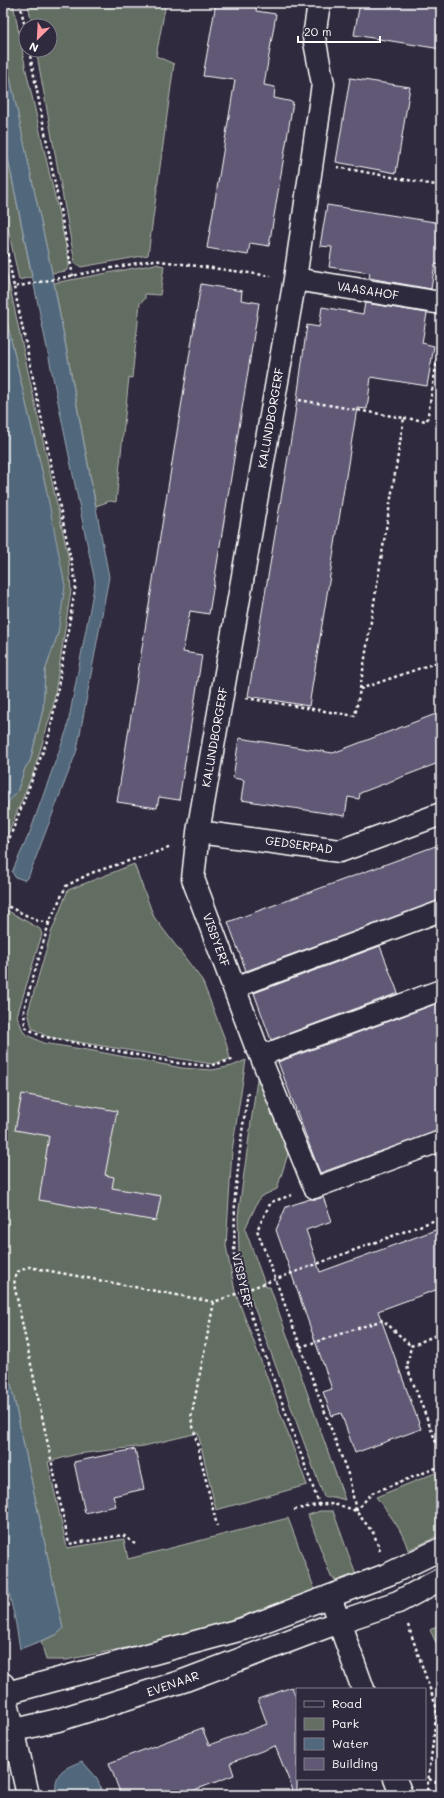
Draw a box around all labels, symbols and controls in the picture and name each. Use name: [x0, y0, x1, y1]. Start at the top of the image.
north arrow: [18, 18, 58, 58]
scale bar: [298, 18, 380, 44]
text: 20 m: [304, 23, 332, 39]
text: N: [27, 39, 41, 56]
street label: VAASAHOF: [336, 277, 400, 303]
street label: KALUNDBORGERF: [253, 366, 287, 469]
street label: KALUNDBORGERF: [197, 685, 231, 788]
street label: GEDSERPAD: [264, 831, 334, 857]
street label: VISBYERF: [200, 910, 234, 969]
street label: VISBYERF: [229, 1252, 257, 1310]
street label: EVENAAR: [144, 1667, 201, 1700]
legend: [296, 1688, 426, 1780]
text: Road: [332, 1695, 362, 1711]
text: Park: [332, 1715, 359, 1731]
text: Water: [332, 1735, 369, 1751]
text: Building: [332, 1755, 378, 1771]

